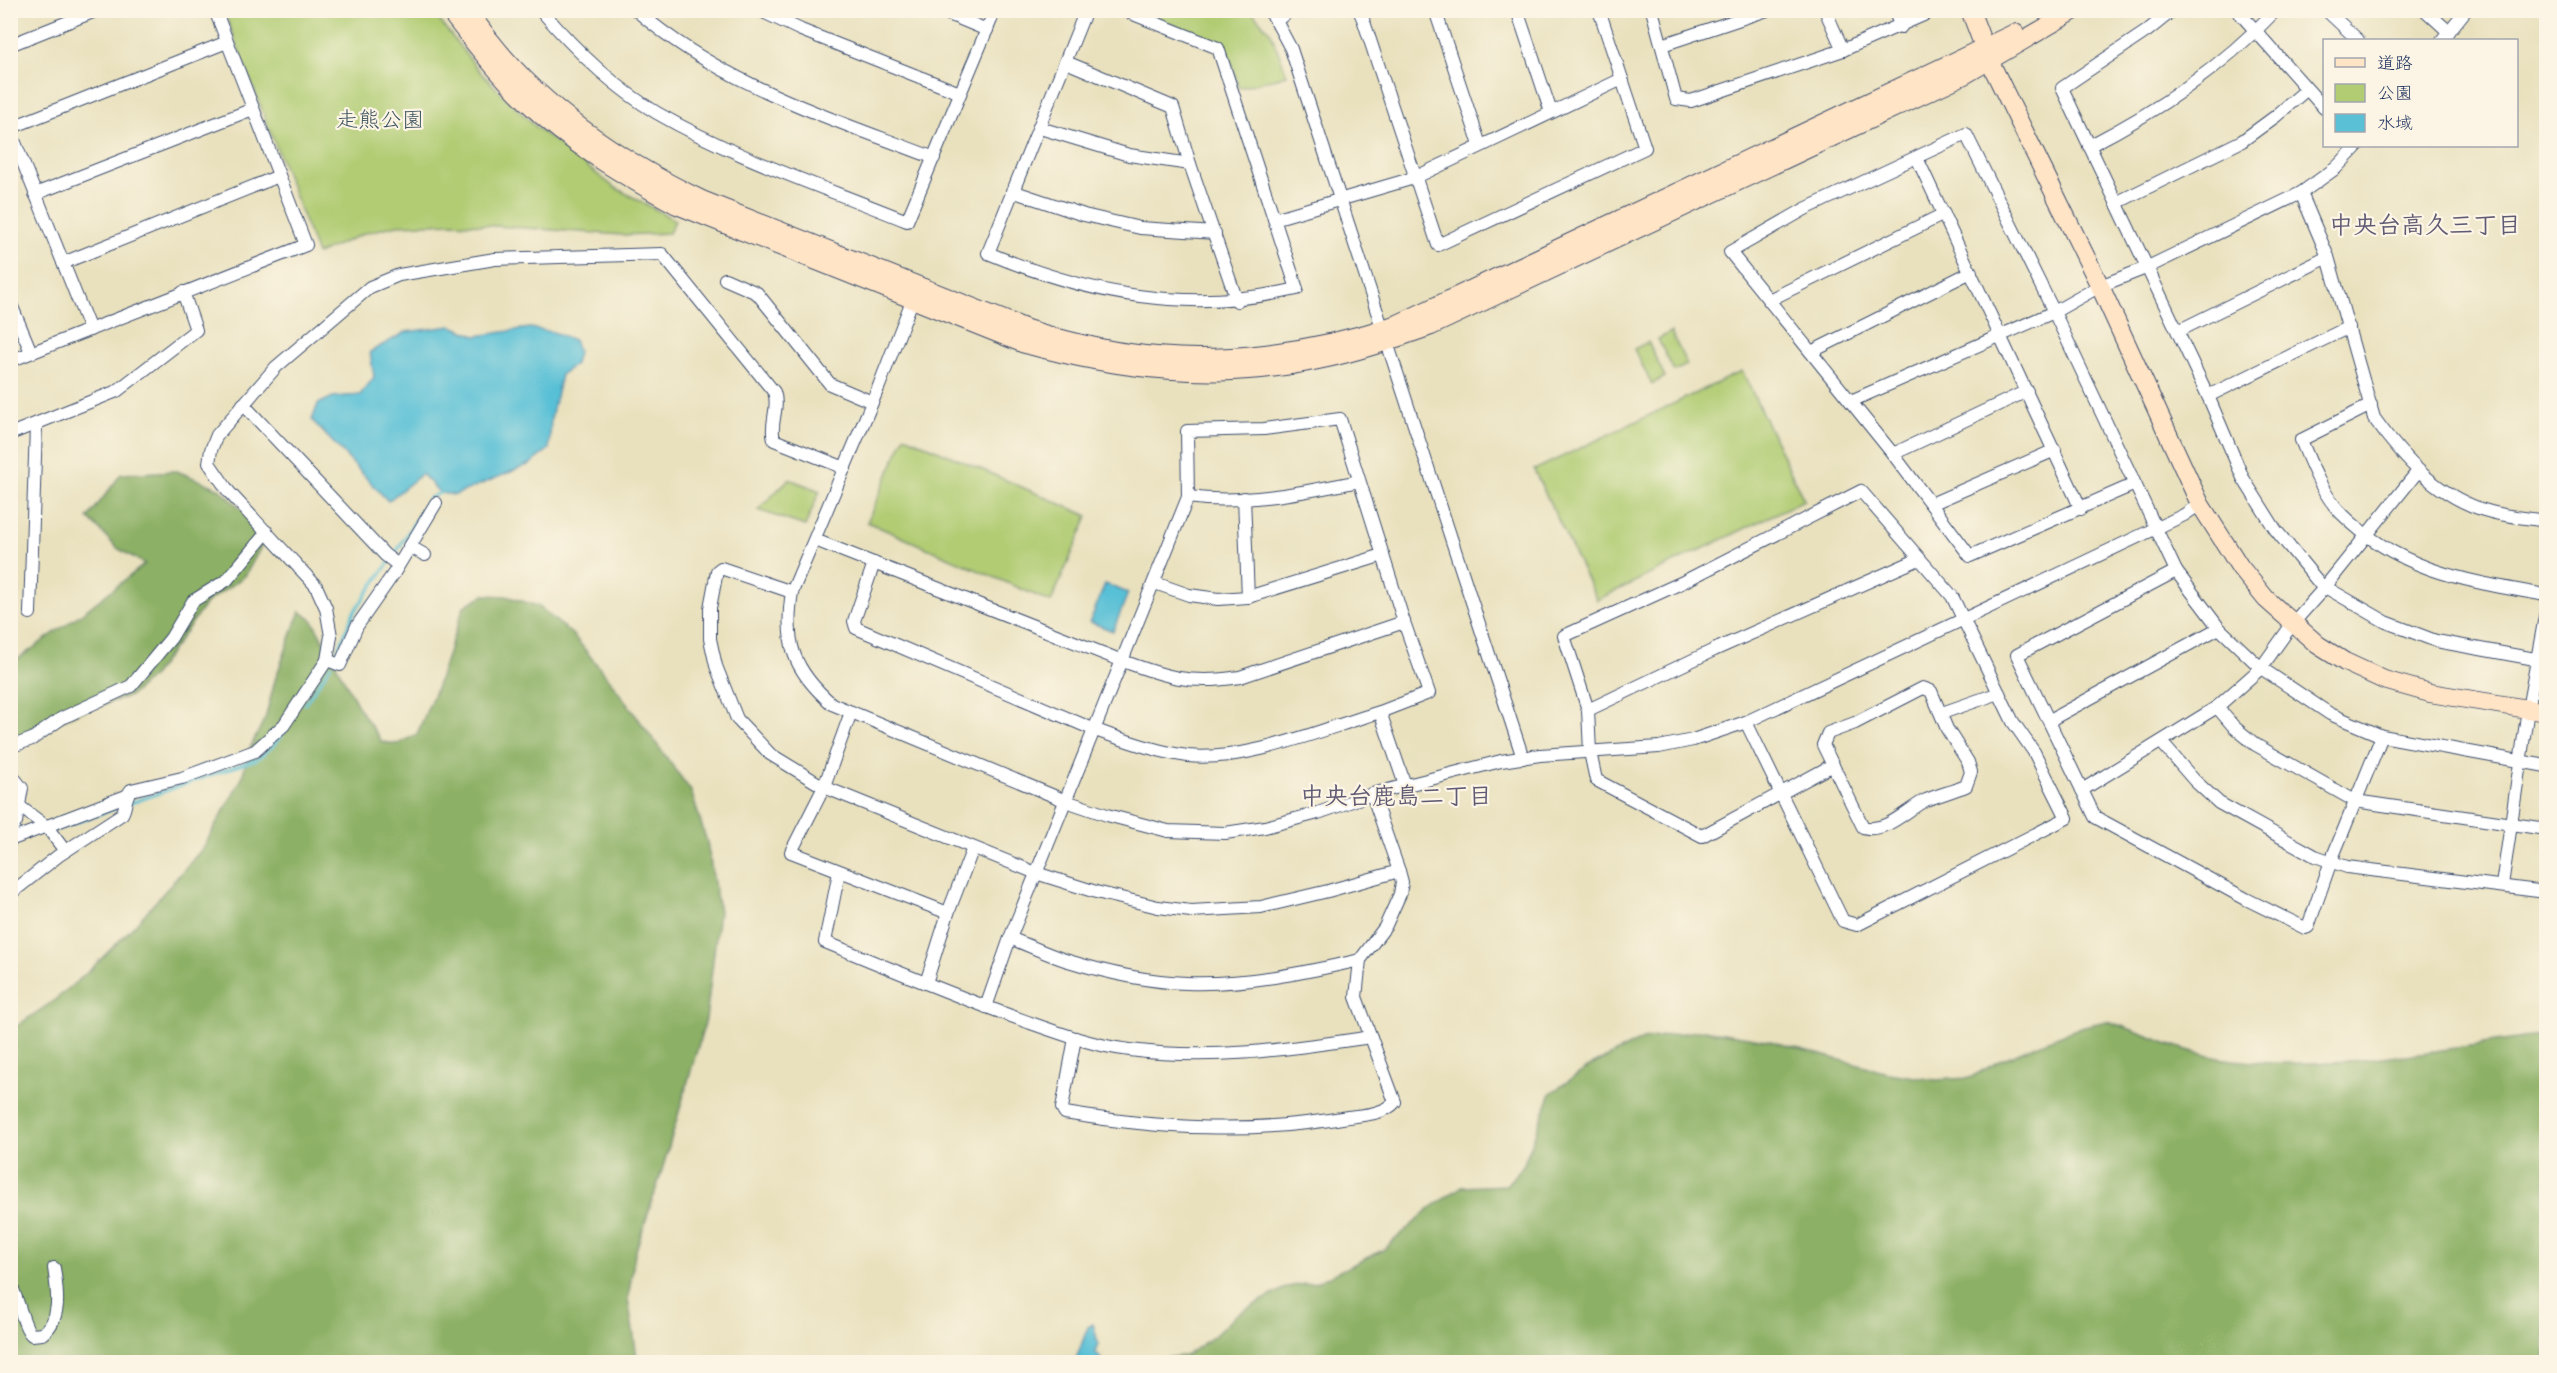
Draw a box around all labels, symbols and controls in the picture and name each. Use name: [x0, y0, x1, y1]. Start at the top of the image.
legend: [2323, 39, 2518, 147]
text: 道路: [2377, 51, 2413, 76]
text: 公園: [2377, 81, 2413, 106]
park label: 走熊公園: [336, 105, 424, 136]
text: 水域: [2377, 111, 2413, 136]
district label: 中央台高久三丁目: [2329, 209, 2521, 243]
district label: 中央台鹿島二丁目: [1300, 780, 1492, 814]

